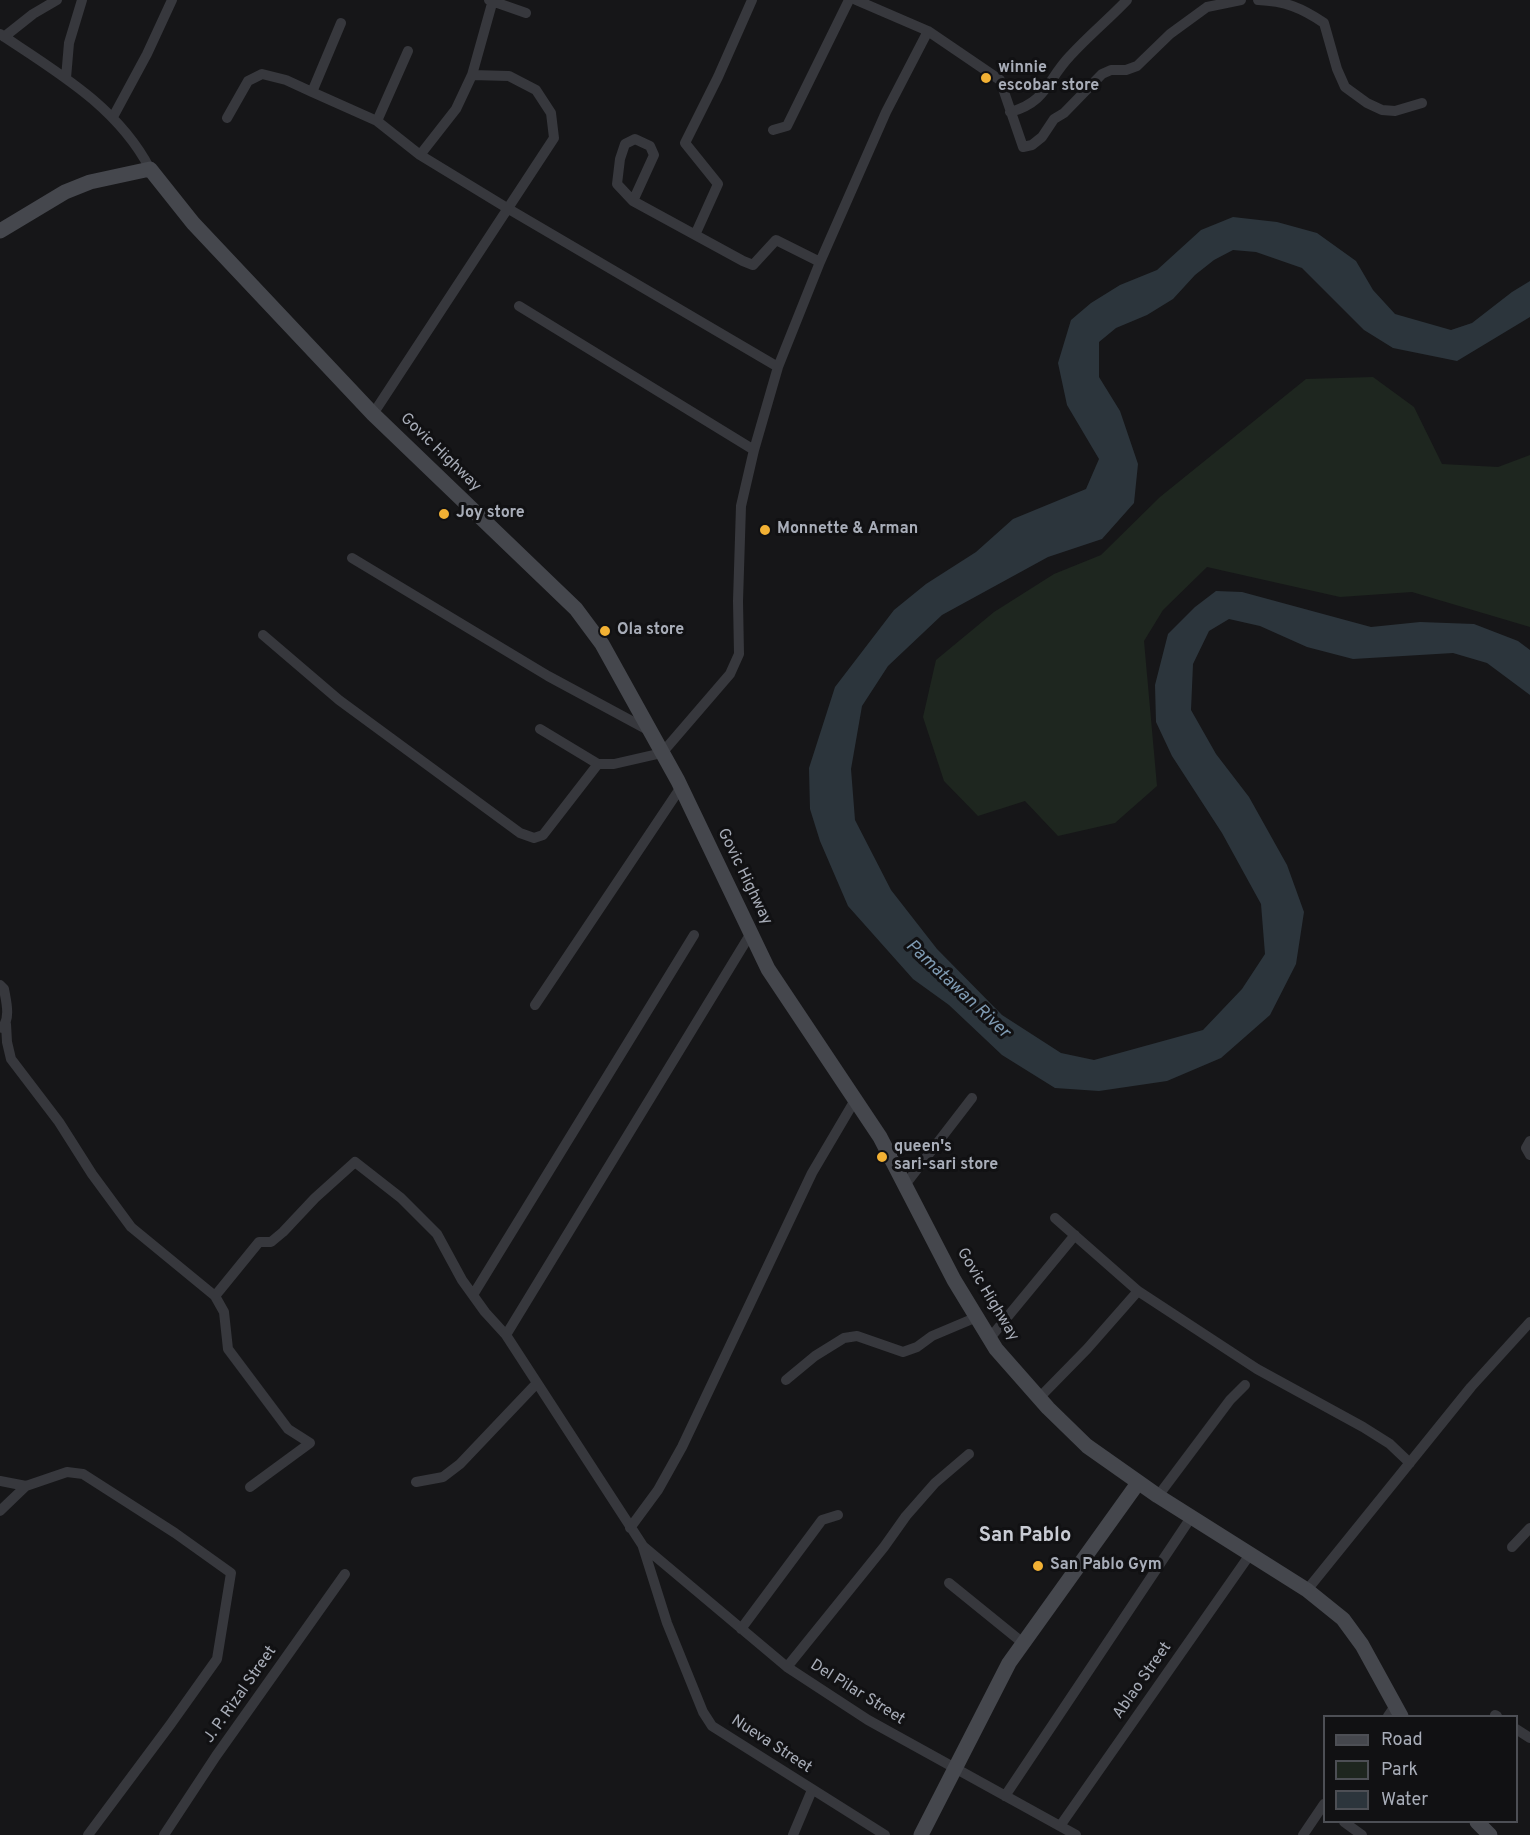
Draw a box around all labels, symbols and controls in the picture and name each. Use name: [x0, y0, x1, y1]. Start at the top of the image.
place label: winnie escobar store: [998, 59, 1099, 97]
marker: winnie escobar store: [979, 71, 993, 85]
street label: Govic Highway: [396, 410, 484, 496]
place label: Joy store: [456, 504, 525, 524]
marker: Joy store: [437, 507, 451, 521]
place label: Monnette & Arman: [777, 520, 918, 540]
marker: Monnette & Arman: [758, 523, 772, 537]
place label: Ola store: [617, 621, 684, 641]
marker: Ola store: [598, 624, 612, 638]
street label: Govic Highway: [712, 826, 776, 928]
water label: Pamatawan River: [900, 936, 1014, 1044]
place label: queen's sari-sari store: [894, 1138, 998, 1176]
marker: queen's sari-sari store: [875, 1150, 889, 1164]
street label: Govic Highway: [952, 1245, 1022, 1345]
district label: San Pablo: [979, 1525, 1071, 1549]
place label: San Pablo Gym: [1050, 1556, 1162, 1576]
marker: San Pablo Gym: [1031, 1559, 1045, 1573]
street label: Ablao Street: [1109, 1639, 1177, 1723]
street label: J. P. Rizal Street: [200, 1643, 282, 1747]
street label: Del Pilar Street: [806, 1656, 908, 1730]
street label: Nueva Street: [727, 1712, 815, 1778]
legend: [1323, 1715, 1518, 1823]
text: Road: [1381, 1729, 1423, 1752]
text: Park: [1381, 1759, 1418, 1782]
text: Water: [1381, 1789, 1428, 1812]

